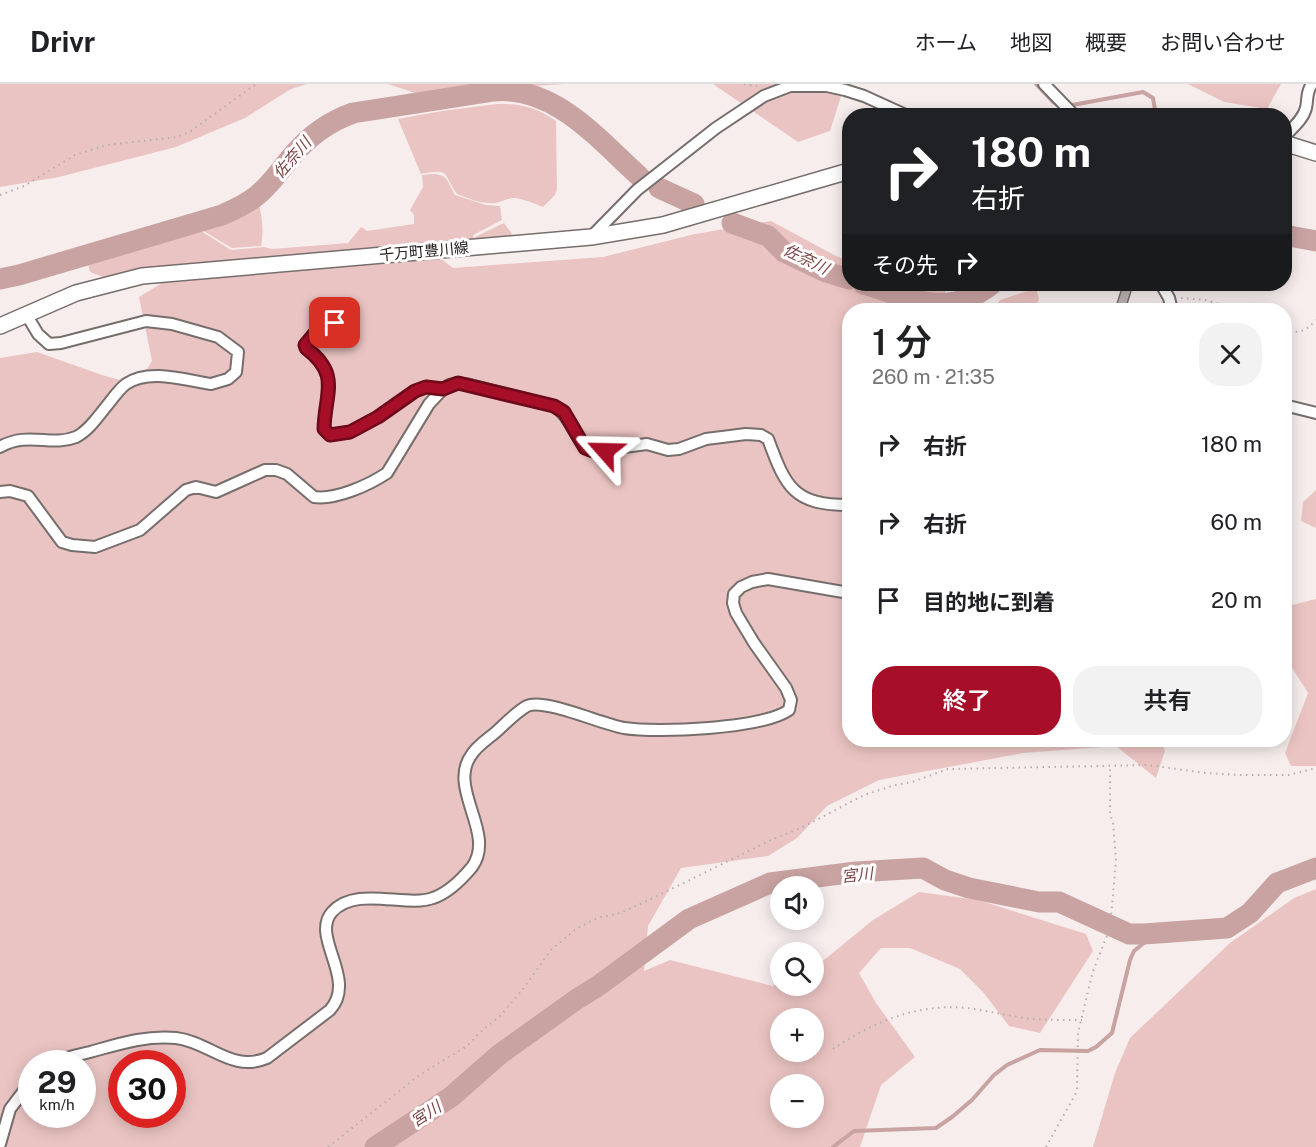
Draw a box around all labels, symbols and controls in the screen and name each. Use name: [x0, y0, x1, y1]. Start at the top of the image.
text: Drivr: [30, 25, 95, 58]
text: ホーム: [915, 30, 977, 55]
text: 地図: [1010, 30, 1052, 55]
text: 概要: [1085, 30, 1127, 55]
text: お問い合わせ: [1160, 30, 1286, 55]
text: 180 m: [971, 127, 1091, 176]
water label: 佐奈川: [269, 132, 316, 182]
icon: right: [872, 132, 950, 210]
text: 右折: [971, 182, 1025, 214]
street label: 千万町豊川線: [378, 239, 470, 263]
water label: 佐奈川: [780, 240, 834, 279]
icon: right: [950, 246, 983, 279]
text: その先: [872, 252, 938, 278]
pin: [309, 297, 360, 348]
icon: arrive: [318, 306, 351, 339]
text: 1 分: [872, 321, 931, 363]
button: close: [1199, 323, 1262, 386]
text: 260 m · 21:35: [872, 365, 995, 389]
position arrow: [573, 419, 637, 483]
icon: right: [872, 428, 905, 461]
text: 180 m: [1201, 431, 1262, 457]
text: 右折: [923, 433, 967, 459]
icon: right: [872, 506, 905, 539]
text: 60 m: [1211, 509, 1262, 535]
text: 右折: [923, 511, 967, 537]
icon: arrive: [872, 584, 905, 617]
text: 20 m: [1211, 587, 1262, 613]
text: 目的地に到着: [923, 589, 1055, 615]
button: 終了: [872, 666, 1061, 735]
button: 共有: [1073, 666, 1262, 735]
water label: 宮川: [840, 864, 876, 886]
map controls: [770, 876, 824, 1128]
button: sound: [770, 876, 824, 930]
button: search: [770, 942, 824, 996]
button: +: [770, 1008, 824, 1062]
speed limit sign: 30: [108, 1050, 186, 1128]
text: 29: [38, 1064, 76, 1100]
button: −: [770, 1074, 824, 1128]
text: km/h: [39, 1096, 75, 1113]
water label: 宮川: [407, 1096, 446, 1131]

